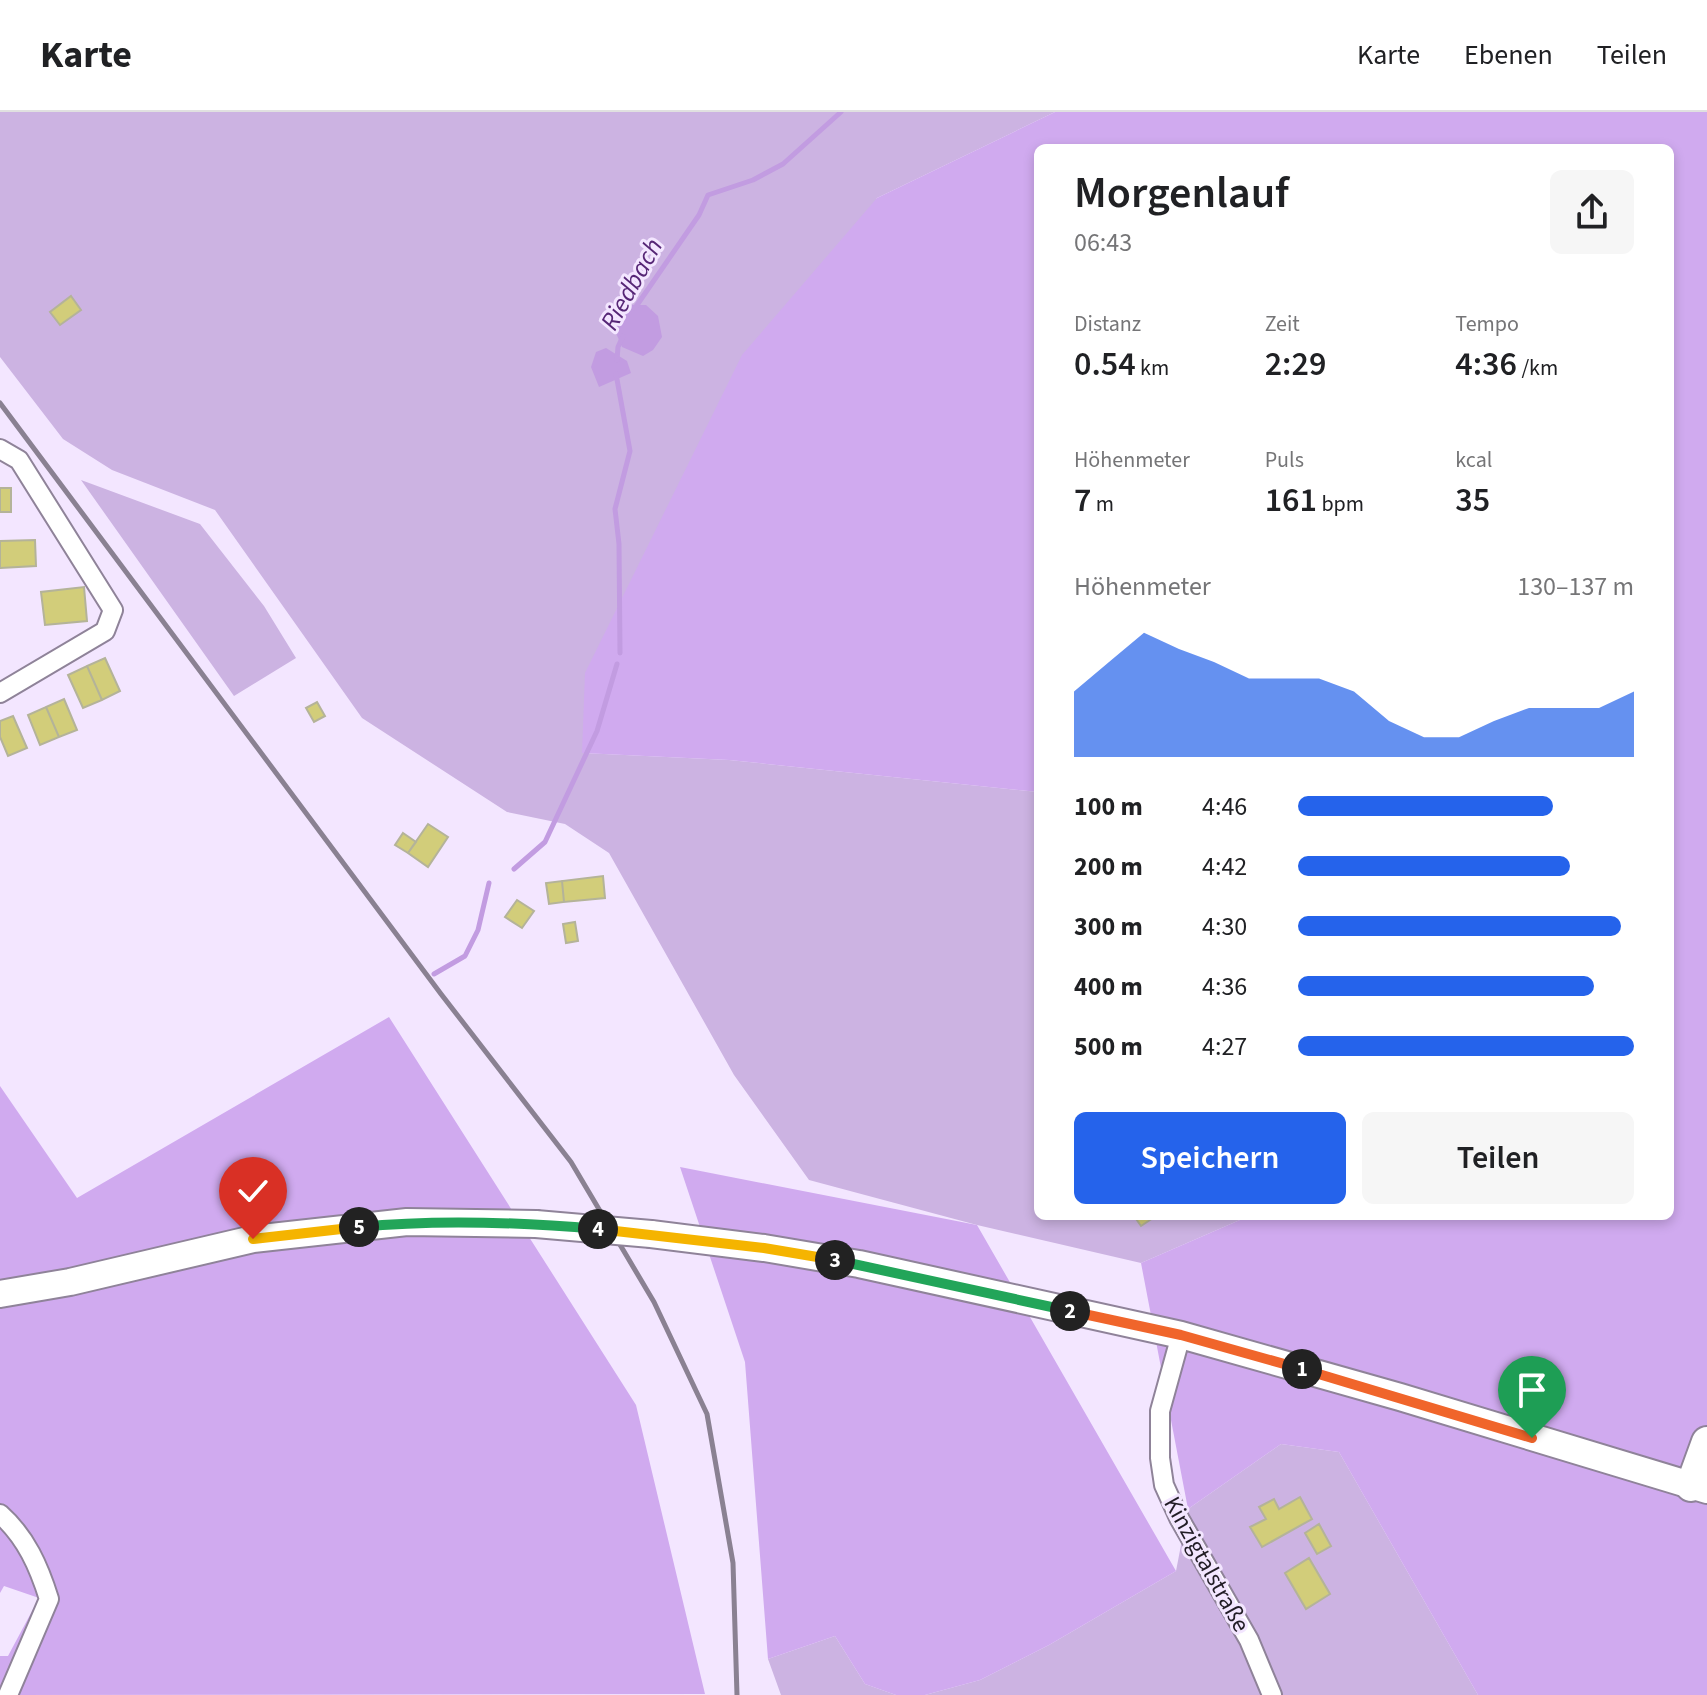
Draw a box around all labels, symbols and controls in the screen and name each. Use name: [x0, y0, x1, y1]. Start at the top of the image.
text: Karte: [40, 28, 132, 82]
text: Karte: [1357, 35, 1420, 75]
text: Ebenen: [1464, 35, 1553, 75]
text: Teilen: [1597, 35, 1667, 75]
text: Morgenlauf: [1074, 162, 1289, 225]
button: share: [1550, 170, 1634, 254]
text: 06:43: [1074, 224, 1132, 261]
water label: Riedbach: [591, 232, 672, 337]
text: Distanz: [1074, 308, 1141, 340]
text: Zeit: [1265, 308, 1300, 340]
text: Tempo: [1455, 308, 1519, 340]
text: 0.54: [1074, 340, 1136, 389]
text: 2:29: [1265, 340, 1326, 389]
text: 4:36: [1455, 340, 1517, 389]
text: km: [1136, 352, 1169, 384]
text: /km: [1517, 352, 1558, 384]
text: Höhenmeter: [1074, 444, 1190, 476]
text: Puls: [1265, 444, 1304, 476]
text: kcal: [1455, 444, 1492, 476]
text: 7: [1074, 476, 1091, 525]
text: 161: [1265, 476, 1317, 525]
text: 35: [1455, 476, 1490, 525]
text: m: [1091, 488, 1114, 520]
text: bpm: [1317, 488, 1364, 520]
text: Höhenmeter: [1074, 568, 1211, 605]
text: 130–137 m: [1517, 568, 1634, 605]
text: 100 m: [1074, 788, 1143, 825]
text: 4:46: [1202, 788, 1247, 825]
text: 200 m: [1074, 848, 1143, 885]
text: 4:42: [1202, 848, 1247, 885]
text: 300 m: [1074, 908, 1143, 945]
text: 4:30: [1202, 908, 1247, 945]
text: 400 m: [1074, 968, 1143, 1005]
text: 4:36: [1202, 968, 1247, 1005]
text: 500 m: [1074, 1028, 1143, 1065]
text: 4:27: [1202, 1028, 1247, 1065]
button: Speichern: [1074, 1112, 1346, 1204]
button: Teilen: [1362, 1112, 1634, 1204]
pin: [219, 1157, 287, 1239]
icon: check: [231, 1169, 275, 1213]
pin: 5: [339, 1207, 379, 1247]
pin: 4: [578, 1209, 618, 1249]
text: 5: [353, 1211, 365, 1243]
text: 4: [592, 1213, 604, 1245]
pin: 3: [815, 1240, 855, 1280]
text: 3: [829, 1244, 841, 1276]
pin: 2: [1050, 1291, 1090, 1331]
text: 2: [1064, 1295, 1076, 1327]
pin: 1: [1282, 1349, 1322, 1389]
text: 1: [1296, 1353, 1308, 1385]
pin: [1498, 1356, 1566, 1438]
icon: arrive: [1510, 1368, 1554, 1412]
street label: Kinzigtalstraße: [1155, 1490, 1258, 1638]

